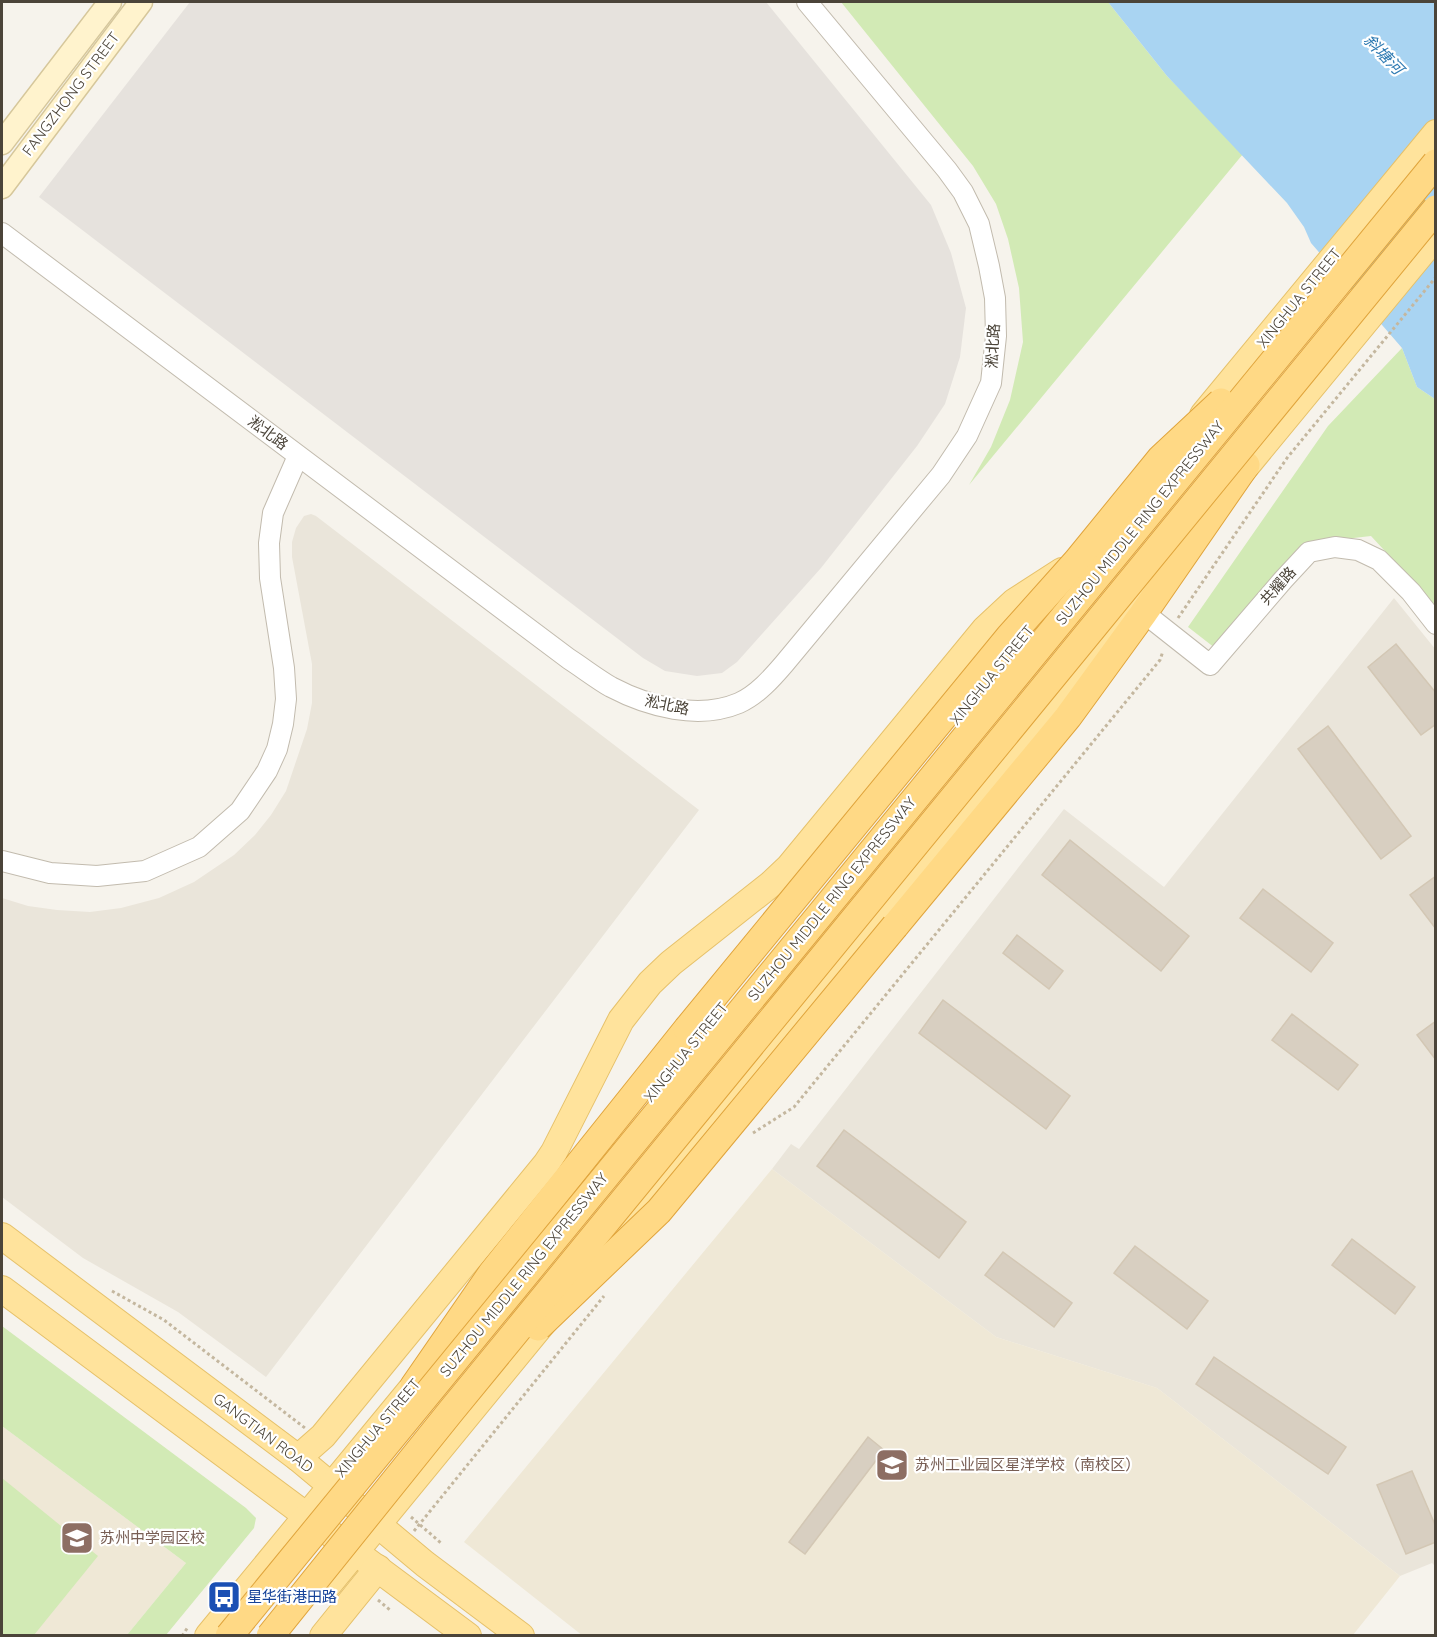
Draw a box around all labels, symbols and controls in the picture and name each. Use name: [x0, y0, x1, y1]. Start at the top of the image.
street label: FANGZHONG STREET: [18, 28, 123, 159]
water label: 斜塘河: [1360, 30, 1410, 80]
street label: XINGHUA STREET: [1253, 244, 1345, 351]
street label: 淞北路: [982, 323, 1003, 369]
street label: 淞北路: [245, 411, 292, 454]
street label: SUZHOU MIDDLE RING EXPRESSWAY: [1051, 416, 1228, 629]
street label: 共耀路: [1256, 563, 1300, 609]
street label: XINGHUA STREET: [946, 621, 1038, 728]
street label: 淞北路: [643, 691, 691, 718]
street label: SUZHOU MIDDLE RING EXPRESSWAY: [743, 792, 920, 1005]
street label: XINGHUA STREET: [640, 998, 732, 1105]
street label: SUZHOU MIDDLE RING EXPRESSWAY: [435, 1168, 612, 1381]
street label: XINGHUA STREET: [331, 1374, 424, 1481]
street label: GANGTIAN ROAD: [209, 1389, 317, 1477]
school or university icon: 苏州工业园区星洋学校（南校区）: [874, 1447, 910, 1483]
place label: 苏州工业园区星洋学校（南校区）: [915, 1455, 1140, 1474]
school or university icon: 苏州中学园区校: [59, 1520, 95, 1556]
place label: 苏州中学园区校: [100, 1528, 205, 1547]
bus stop icon: 星华街港田路: [206, 1579, 242, 1615]
place label: 星华街港田路: [247, 1587, 337, 1606]

